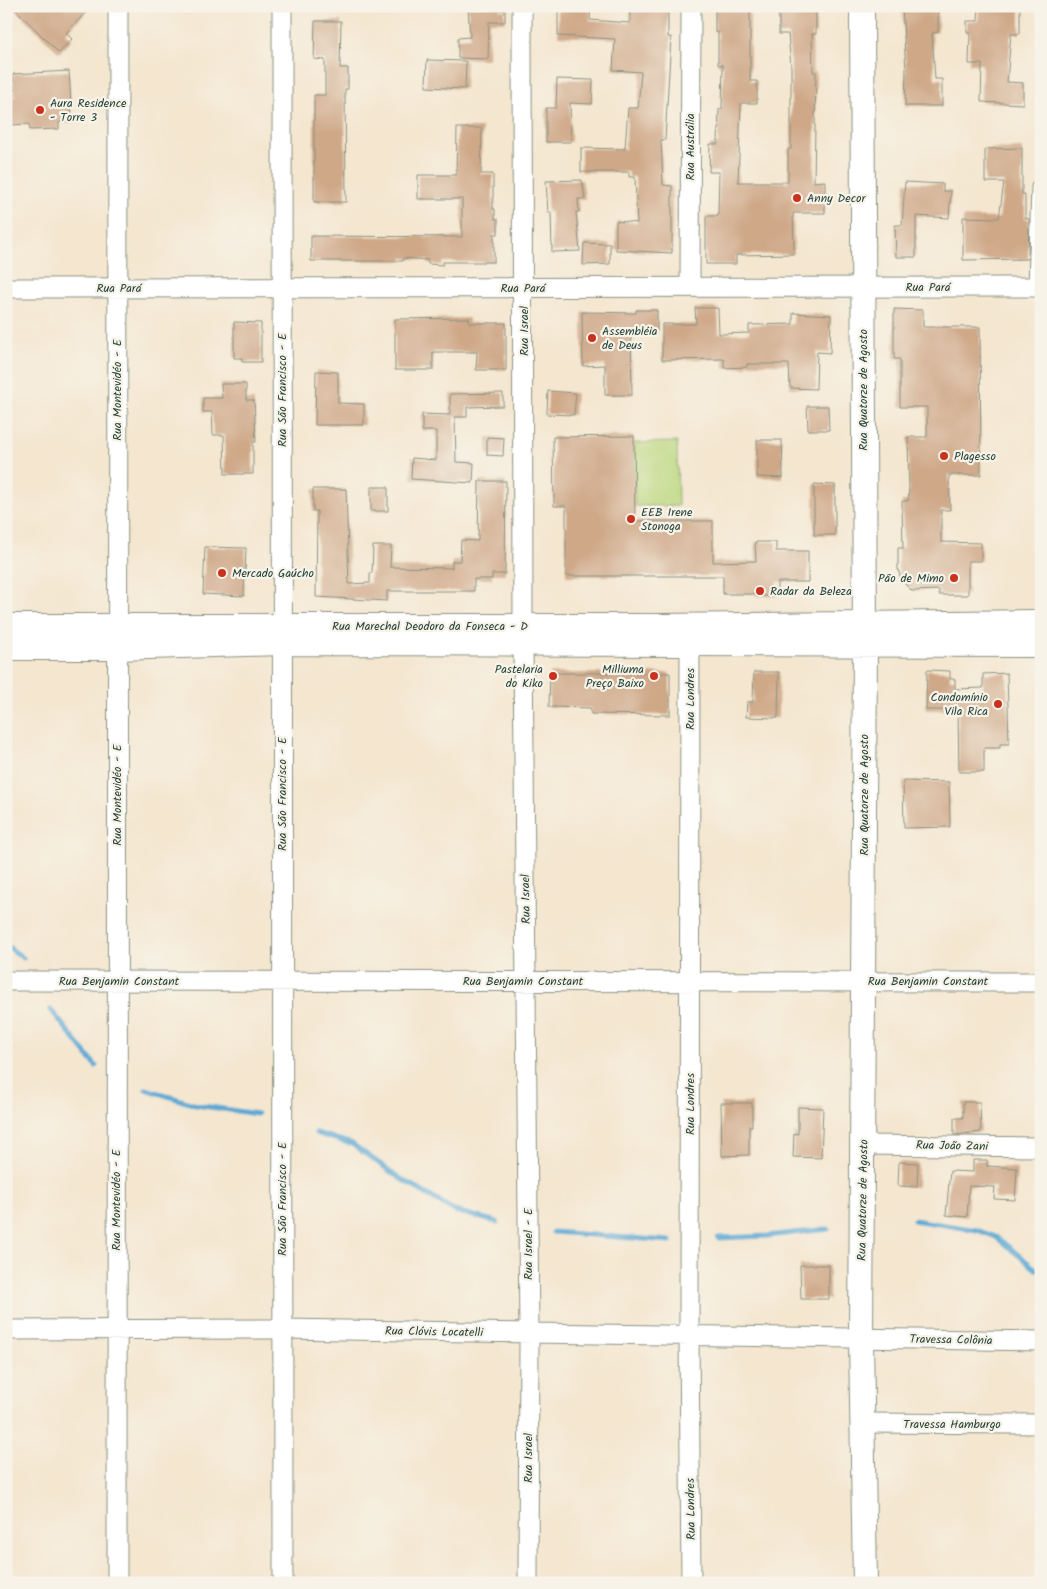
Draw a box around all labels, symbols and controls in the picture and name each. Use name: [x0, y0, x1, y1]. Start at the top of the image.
place label: Aura Residence - Torre 3: [50, 94, 127, 127]
marker: Aura Residence - Torre 3: [34, 104, 46, 116]
street label: Rua Austrália: [681, 113, 700, 181]
place label: Anny Decor: [807, 189, 866, 208]
marker: Anny Decor: [791, 192, 803, 204]
street label: Rua Pará: [905, 278, 952, 297]
street label: Rua Pará: [96, 279, 143, 298]
street label: Rua Pará: [500, 279, 547, 298]
street label: Rua Israel: [515, 306, 534, 356]
place label: Assembléia de Deus: [602, 322, 658, 355]
street label: Rua Quatorze de Agosto: [854, 329, 873, 451]
street label: Rua São Francisco - E: [273, 332, 292, 447]
marker: Assembléia de Deus: [586, 332, 598, 344]
street label: Rua Montevidéo - E: [108, 338, 127, 441]
place label: Plagesso: [954, 447, 996, 466]
marker: Plagesso: [938, 450, 950, 462]
place label: EEB Irene Stonoga: [641, 503, 693, 536]
marker: EEB Irene Stonoga: [625, 513, 637, 525]
place label: Mercado Gaúcho: [232, 564, 314, 583]
marker: Mercado Gaúcho: [216, 567, 228, 579]
place label: Pão de Mimo: [878, 569, 944, 588]
marker: Pão de Mimo: [948, 572, 960, 584]
place label: Radar da Beleza: [770, 582, 852, 601]
marker: Radar da Beleza: [754, 585, 766, 597]
street label: Rua Marechal Deodoro da Fonseca - D: [332, 617, 528, 636]
place label: Pastelaria do Kiko: [495, 660, 543, 693]
place label: Milliuma Preço Baixo: [586, 660, 644, 693]
street label: Rua Londres: [681, 668, 700, 730]
marker: Pastelaria do Kiko: [547, 670, 559, 682]
marker: Milliuma Preço Baixo: [648, 670, 660, 682]
place label: Condomínio Vila Rica: [930, 688, 988, 721]
marker: Condomínio Vila Rica: [992, 698, 1004, 710]
street label: Rua Quatorze de Agosto: [855, 734, 874, 856]
street label: Rua São Francisco - E: [273, 736, 292, 851]
street label: Rua Montevidéo - E: [108, 743, 127, 846]
street label: Rua Israel: [516, 874, 536, 924]
street label: Rua Benjamin Constant: [59, 972, 180, 991]
street label: Rua Benjamin Constant: [463, 972, 584, 991]
street label: Rua Benjamin Constant: [868, 972, 989, 991]
street label: Rua Londres: [681, 1073, 700, 1135]
street label: Rua João Zani: [916, 1136, 990, 1156]
street label: Rua Quatorze de Agosto: [852, 1139, 874, 1261]
street label: Rua São Francisco - E: [273, 1141, 292, 1256]
street label: Rua Montevidéo - E: [107, 1148, 126, 1251]
street label: Rua Israel - E: [519, 1207, 538, 1280]
street label: Rua Clóvis Locatelli: [385, 1322, 484, 1342]
street label: Travessa Colônia: [909, 1330, 993, 1350]
street label: Travessa Hamburgo: [903, 1415, 1001, 1434]
street label: Rua Israel: [519, 1433, 538, 1483]
street label: Rua Londres: [681, 1478, 701, 1540]

